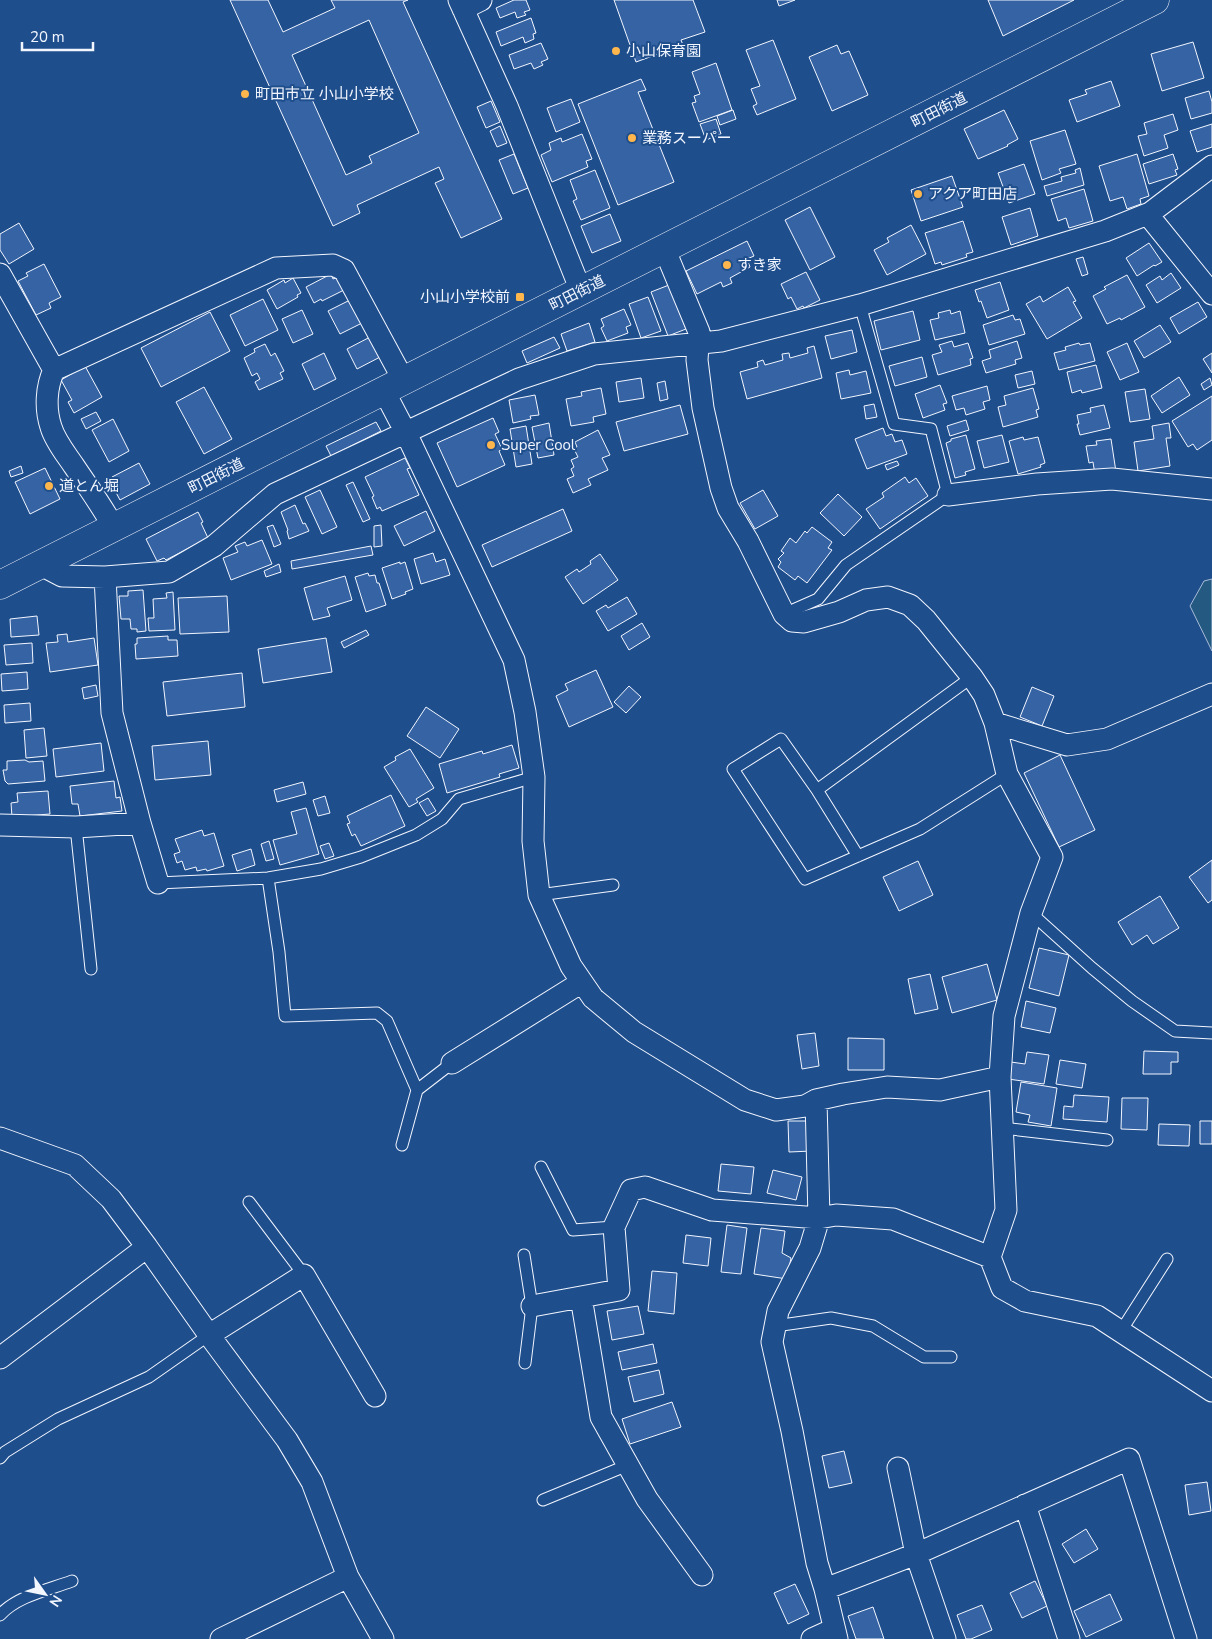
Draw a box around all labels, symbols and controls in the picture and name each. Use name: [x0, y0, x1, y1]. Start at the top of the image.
scale bar: [22, 20, 94, 52]
text: 20 m: [30, 27, 65, 47]
place label: 小山保育園: [626, 41, 701, 61]
marker: 小山保育園: [610, 45, 622, 57]
place label: 町田市立 小山小学校: [255, 84, 394, 104]
street label: 町田街道: [908, 87, 970, 133]
marker: 町田市立 小山小学校: [239, 88, 251, 100]
place label: 業務スーパー: [642, 128, 732, 148]
marker: 業務スーパー: [626, 132, 638, 144]
place label: アクア町田店: [928, 184, 1017, 204]
marker: アクア町田店: [912, 188, 924, 200]
place label: すき家: [737, 255, 782, 275]
marker: すき家: [721, 259, 733, 271]
street label: 町田街道: [546, 270, 608, 316]
place label: 小山小学校前: [420, 287, 510, 307]
marker: 小山小学校前: [514, 291, 526, 303]
place label: Super Cool: [501, 435, 576, 455]
marker: Super Cool: [485, 439, 497, 451]
street label: 町田街道: [185, 453, 247, 499]
place label: 道とん堀: [59, 476, 119, 496]
marker: 道とん堀: [43, 480, 55, 492]
north arrow: [20, 1569, 70, 1619]
text: N: [45, 1591, 66, 1610]

